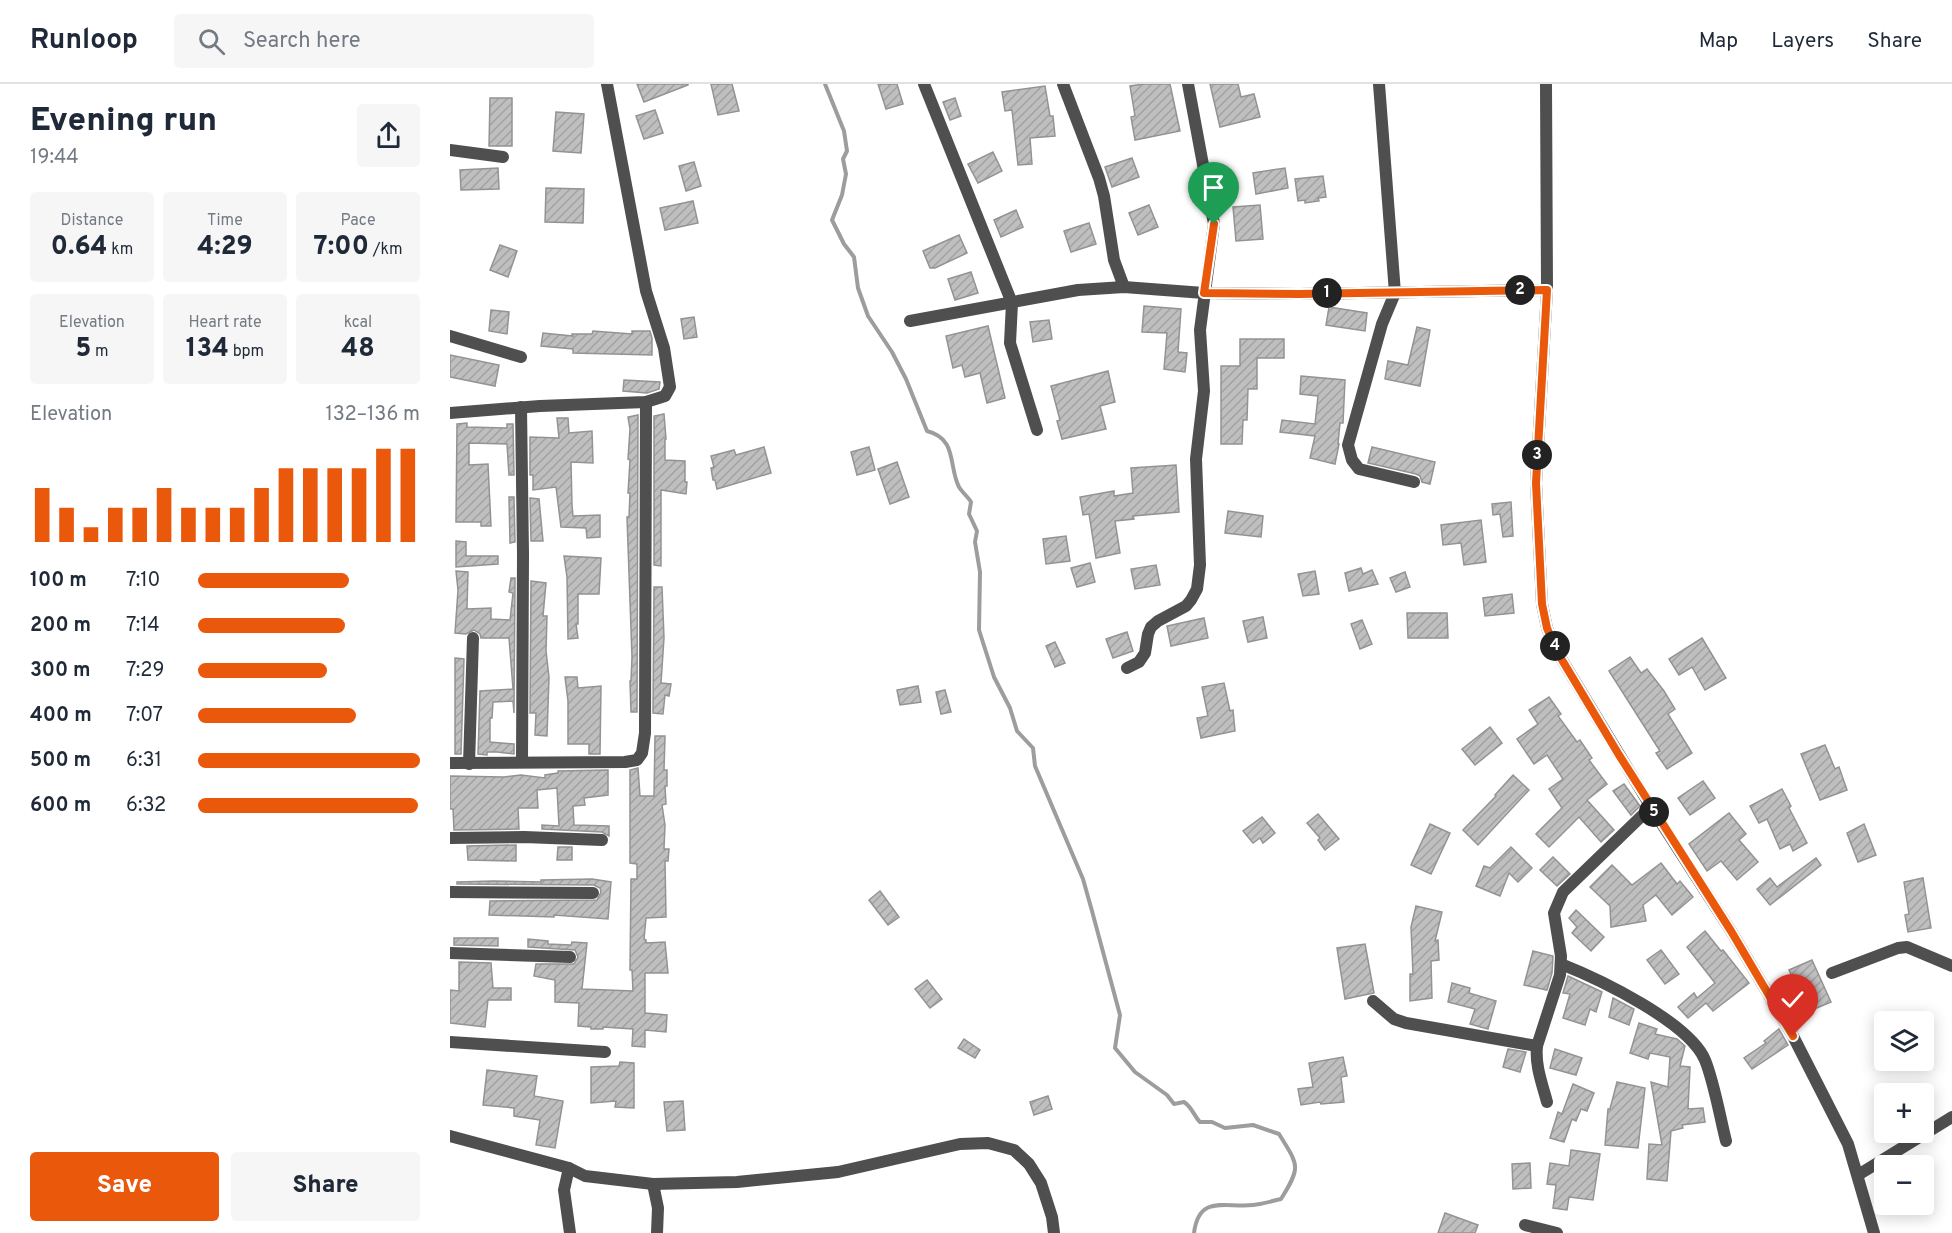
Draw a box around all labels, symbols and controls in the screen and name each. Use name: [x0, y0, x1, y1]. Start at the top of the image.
search box: [174, 14, 594, 68]
text: Runloop: [30, 23, 138, 59]
icon: search: [195, 25, 228, 58]
text: Search here: [243, 28, 361, 55]
text: Map: [1699, 28, 1738, 55]
text: Layers: [1771, 28, 1834, 55]
text: Share: [1867, 28, 1922, 55]
text: Evening run: [30, 101, 217, 143]
button: share: [357, 104, 420, 167]
text: 19:44: [30, 145, 79, 171]
pin: [1188, 162, 1239, 224]
icon: arrive: [1197, 171, 1230, 204]
text: Distance: [61, 211, 123, 231]
text: Time: [207, 211, 243, 231]
text: Pace: [340, 211, 376, 231]
text: 0.64: [51, 231, 107, 264]
text: 4:29: [197, 231, 253, 264]
text: 7:00: [313, 231, 369, 264]
text: km: [107, 240, 133, 260]
text: /km: [369, 240, 403, 260]
pin: 2: [1505, 275, 1535, 305]
pin: 1: [1312, 278, 1342, 308]
text: 2: [1515, 280, 1525, 300]
text: 1: [1324, 283, 1330, 303]
text: Elevation: [59, 313, 125, 333]
text: Heart rate: [188, 313, 262, 333]
text: kcal: [344, 313, 372, 333]
text: 5: [75, 333, 91, 366]
text: 134: [186, 333, 229, 366]
text: 48: [341, 333, 375, 366]
text: m: [91, 342, 109, 362]
text: bpm: [229, 342, 264, 362]
text: Elevation: [30, 402, 112, 428]
text: 132–136 m: [325, 402, 420, 428]
pin: 3: [1522, 440, 1552, 470]
text: 3: [1532, 445, 1542, 465]
text: 100 m: [30, 568, 87, 594]
text: 7:10: [126, 568, 160, 594]
text: 200 m: [30, 613, 91, 639]
text: 7:14: [126, 613, 160, 639]
pin: 4: [1540, 631, 1570, 661]
text: 4: [1550, 636, 1560, 656]
text: 300 m: [30, 658, 91, 684]
text: 7:29: [126, 658, 164, 684]
text: 400 m: [30, 703, 92, 729]
text: 7:07: [126, 703, 163, 729]
text: 500 m: [30, 748, 91, 774]
text: 6:31: [126, 748, 162, 774]
text: 600 m: [30, 793, 91, 819]
text: 6:32: [126, 793, 166, 819]
pin: 5: [1639, 797, 1669, 827]
text: 5: [1649, 802, 1659, 822]
pin: [1767, 974, 1818, 1036]
icon: check: [1776, 983, 1809, 1016]
map controls: [1874, 1011, 1934, 1215]
button: layers: [1874, 1011, 1934, 1071]
button: +: [1874, 1083, 1934, 1143]
button: Save: [30, 1152, 219, 1221]
button: Share: [231, 1152, 420, 1221]
button: −: [1874, 1155, 1934, 1215]

